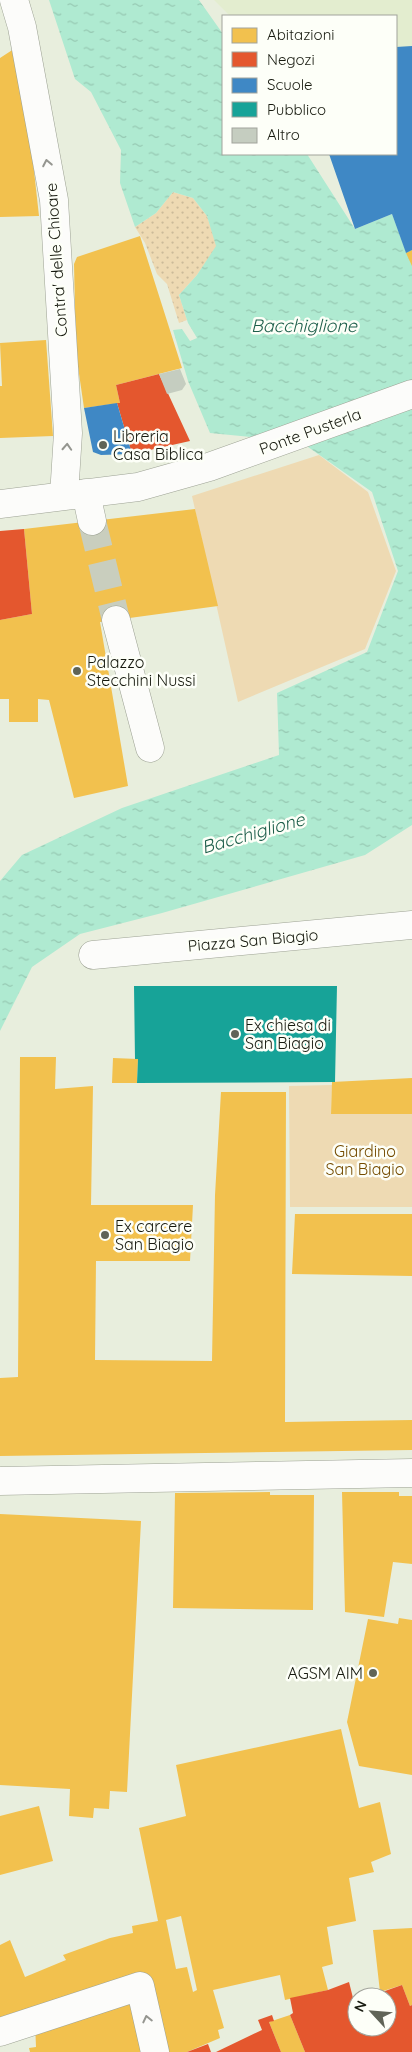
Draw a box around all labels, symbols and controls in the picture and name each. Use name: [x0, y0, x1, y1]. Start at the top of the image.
legend: [222, 15, 397, 155]
text: Abitazioni: [267, 25, 335, 44]
text: Negozi: [267, 50, 315, 69]
text: Scuole: [267, 75, 313, 94]
text: Pubblico: [267, 100, 326, 119]
text: Altro: [267, 125, 300, 144]
one-way arrow: [43, 159, 53, 167]
street label: Contra' delle Chioare: [41, 182, 71, 338]
water label: Bacchiglione: [251, 314, 358, 337]
street label: Ponte Pusterla: [256, 403, 364, 459]
place label: Libreria Casa Biblica: [113, 426, 203, 464]
marker: Libreria Casa Biblica: [97, 439, 109, 451]
one-way arrow: [61, 443, 72, 451]
place label: Palazzo Stecchini Nussi: [87, 652, 196, 690]
marker: Palazzo Stecchini Nussi: [71, 665, 83, 677]
water label: Bacchiglione: [199, 807, 308, 859]
street label: Piazza San Biagio: [187, 924, 319, 956]
place label: Ex chiesa di San Biagio: [245, 1015, 331, 1053]
marker: Ex chiesa di San Biagio: [229, 1028, 241, 1040]
park label: Giardino San Biagio: [326, 1141, 404, 1179]
place label: Ex carcere San Biagio: [115, 1216, 194, 1254]
marker: Ex carcere San Biagio: [99, 1229, 111, 1241]
place label: AGSM AIM: [287, 1663, 363, 1683]
marker: AGSM AIM: [367, 1667, 379, 1679]
north arrow: [347, 1987, 397, 2037]
text: N: [350, 1998, 371, 2015]
one-way arrow: [142, 2015, 153, 2024]

